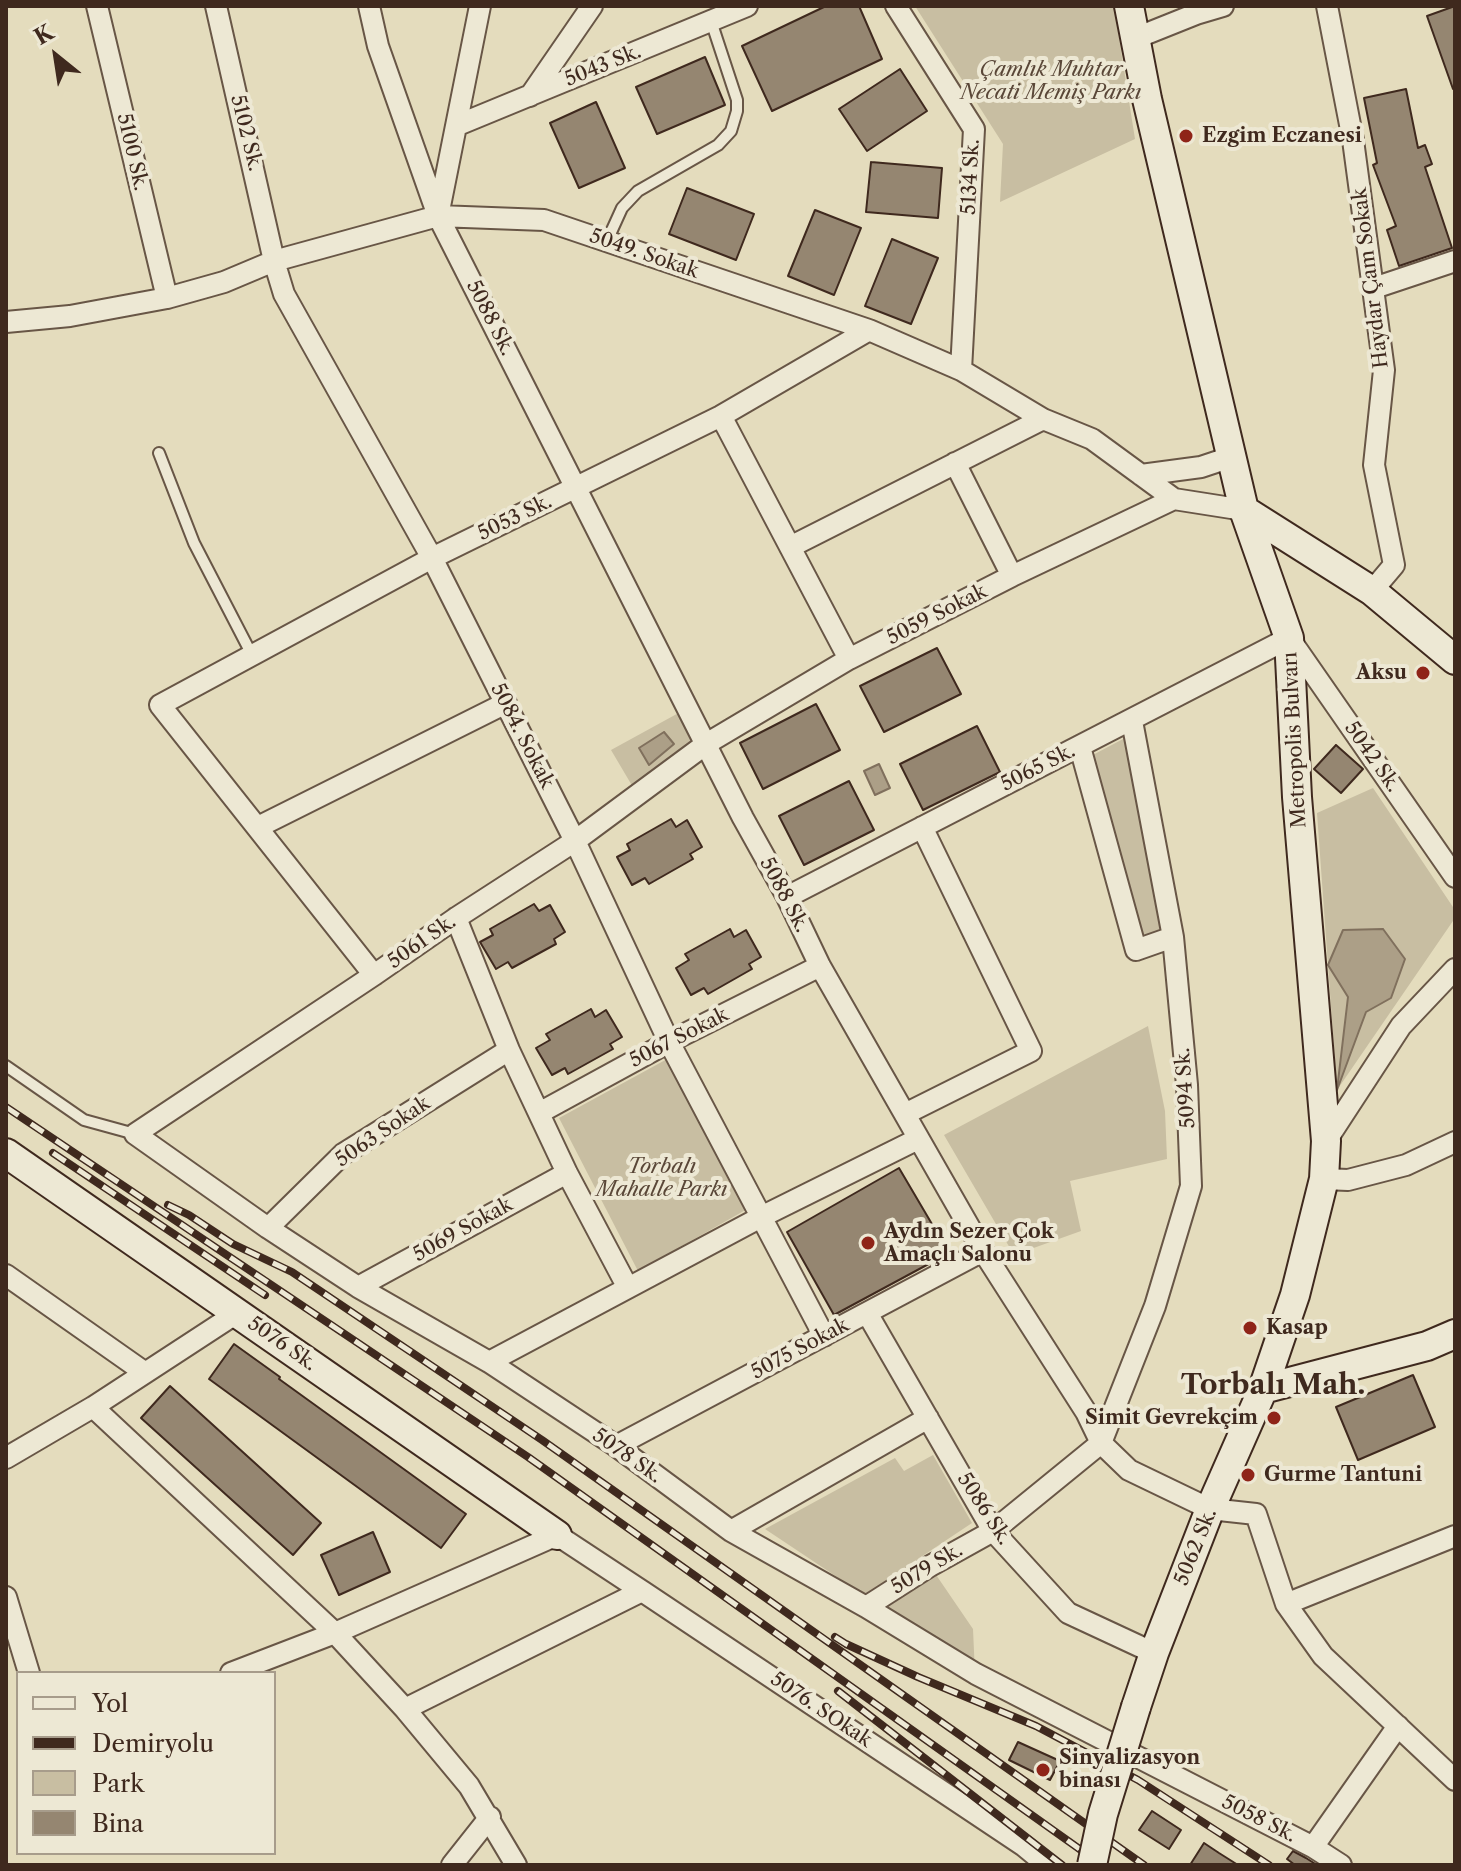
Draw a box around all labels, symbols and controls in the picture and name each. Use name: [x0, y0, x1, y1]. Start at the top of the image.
north arrow: [16, 16, 96, 96]
text: K: [29, 19, 58, 51]
street label: 5043 Sk.: [561, 40, 645, 92]
park label: Çamlık Muhtar Necati Memiş Parkı: [961, 58, 1141, 105]
street label: 5102 Sk.: [225, 92, 267, 174]
street label: 5100 Sk.: [111, 111, 153, 193]
place label: Ezgim Eczanesi: [1202, 124, 1362, 148]
marker: Ezgim Eczanesi: [1177, 127, 1195, 145]
street label: 5134 Sk.: [957, 138, 985, 216]
street label: Haydar Çam Sokak: [1348, 186, 1394, 370]
street label: 5049. Sokak: [586, 224, 702, 284]
street label: 5088 Sk.: [461, 276, 519, 360]
street label: 5053 Sk.: [474, 490, 556, 546]
street label: 5059 Sokak: [883, 580, 991, 650]
street label: Metropolis Bulvarı: [1278, 651, 1312, 829]
place label: Aksu: [1356, 661, 1407, 685]
marker: Aksu: [1414, 664, 1432, 682]
street label: 5084. Sokak: [485, 679, 559, 793]
street label: 5042 Sk.: [1339, 717, 1405, 797]
street label: 5065 Sk.: [997, 739, 1079, 797]
street label: 5088 Sk.: [754, 853, 814, 937]
street label: 5061 Sk.: [383, 910, 461, 974]
street label: 5067 Sokak: [626, 1003, 732, 1073]
street label: 5094 Sk.: [1171, 1047, 1201, 1129]
street label: 5063 Sokak: [331, 1092, 435, 1172]
park label: Torbalı Mahalle Parkı: [596, 1155, 728, 1202]
street label: 5069 Sokak: [409, 1193, 517, 1267]
place label: Aydın Sezer Çok Amaçlı Salonu: [884, 1220, 1054, 1267]
marker: Aydın Sezer Çok Amaçlı Salonu: [859, 1234, 877, 1252]
street label: 5076 Sk.: [243, 1312, 321, 1376]
street label: 5075 Sokak: [747, 1313, 853, 1385]
place label: Kasap: [1266, 1316, 1328, 1340]
marker: Kasap: [1241, 1319, 1259, 1337]
district label: Torbalı Mah.: [1181, 1369, 1365, 1403]
place label: Simit Gevrekçim: [1085, 1406, 1258, 1430]
marker: Simit Gevrekçim: [1265, 1409, 1283, 1427]
street label: 5078 Sk.: [588, 1423, 666, 1489]
place label: Gurme Tantuni: [1264, 1463, 1422, 1487]
marker: Gurme Tantuni: [1239, 1466, 1257, 1484]
street label: 5086 Sk.: [952, 1468, 1016, 1550]
street label: 5062 Sk.: [1170, 1505, 1222, 1589]
street label: 5079 Sk.: [887, 1538, 967, 1600]
street label: 5076. SOkak: [766, 1667, 876, 1753]
legend: [16, 1671, 276, 1855]
text: Yol: [92, 1689, 128, 1718]
text: Demiryolu: [92, 1729, 214, 1758]
place label: Sinyalizasyon binası: [1059, 1746, 1200, 1793]
marker: Sinyalizasyon binası: [1034, 1761, 1052, 1779]
text: Park: [92, 1769, 144, 1798]
street label: 5058 Sk.: [1218, 1790, 1300, 1848]
text: Bina: [92, 1809, 144, 1838]

